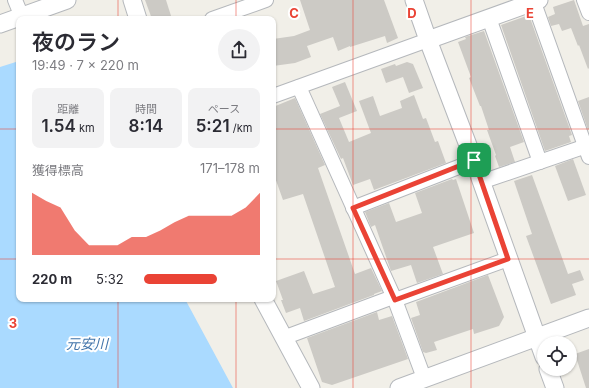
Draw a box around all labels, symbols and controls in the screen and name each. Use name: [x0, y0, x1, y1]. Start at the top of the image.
text: C: [289, 5, 299, 21]
text: D: [407, 5, 417, 21]
text: E: [526, 5, 534, 21]
text: 夜のラン: [32, 29, 120, 55]
button: share: [218, 29, 260, 71]
text: 19:49 · 7 × 220 m: [32, 57, 139, 73]
text: 距離: [57, 102, 79, 116]
text: 時間: [135, 102, 157, 116]
text: ペース: [208, 102, 240, 116]
text: 1.54: [41, 116, 76, 136]
text: 8:14: [129, 116, 163, 136]
text: 5:21: [196, 116, 230, 136]
text: km: [76, 121, 95, 135]
text: /km: [230, 121, 252, 135]
pin: [457, 143, 491, 177]
icon: arrive: [463, 149, 485, 171]
text: 171–178 m: [200, 160, 260, 176]
text: 獲得標高: [32, 162, 84, 178]
text: 220 m: [32, 271, 72, 287]
text: 5:32: [96, 271, 124, 287]
text: 3: [9, 315, 17, 331]
water label: 元安川: [66, 335, 110, 352]
map controls: [537, 336, 577, 376]
button: locate: [537, 336, 577, 376]

